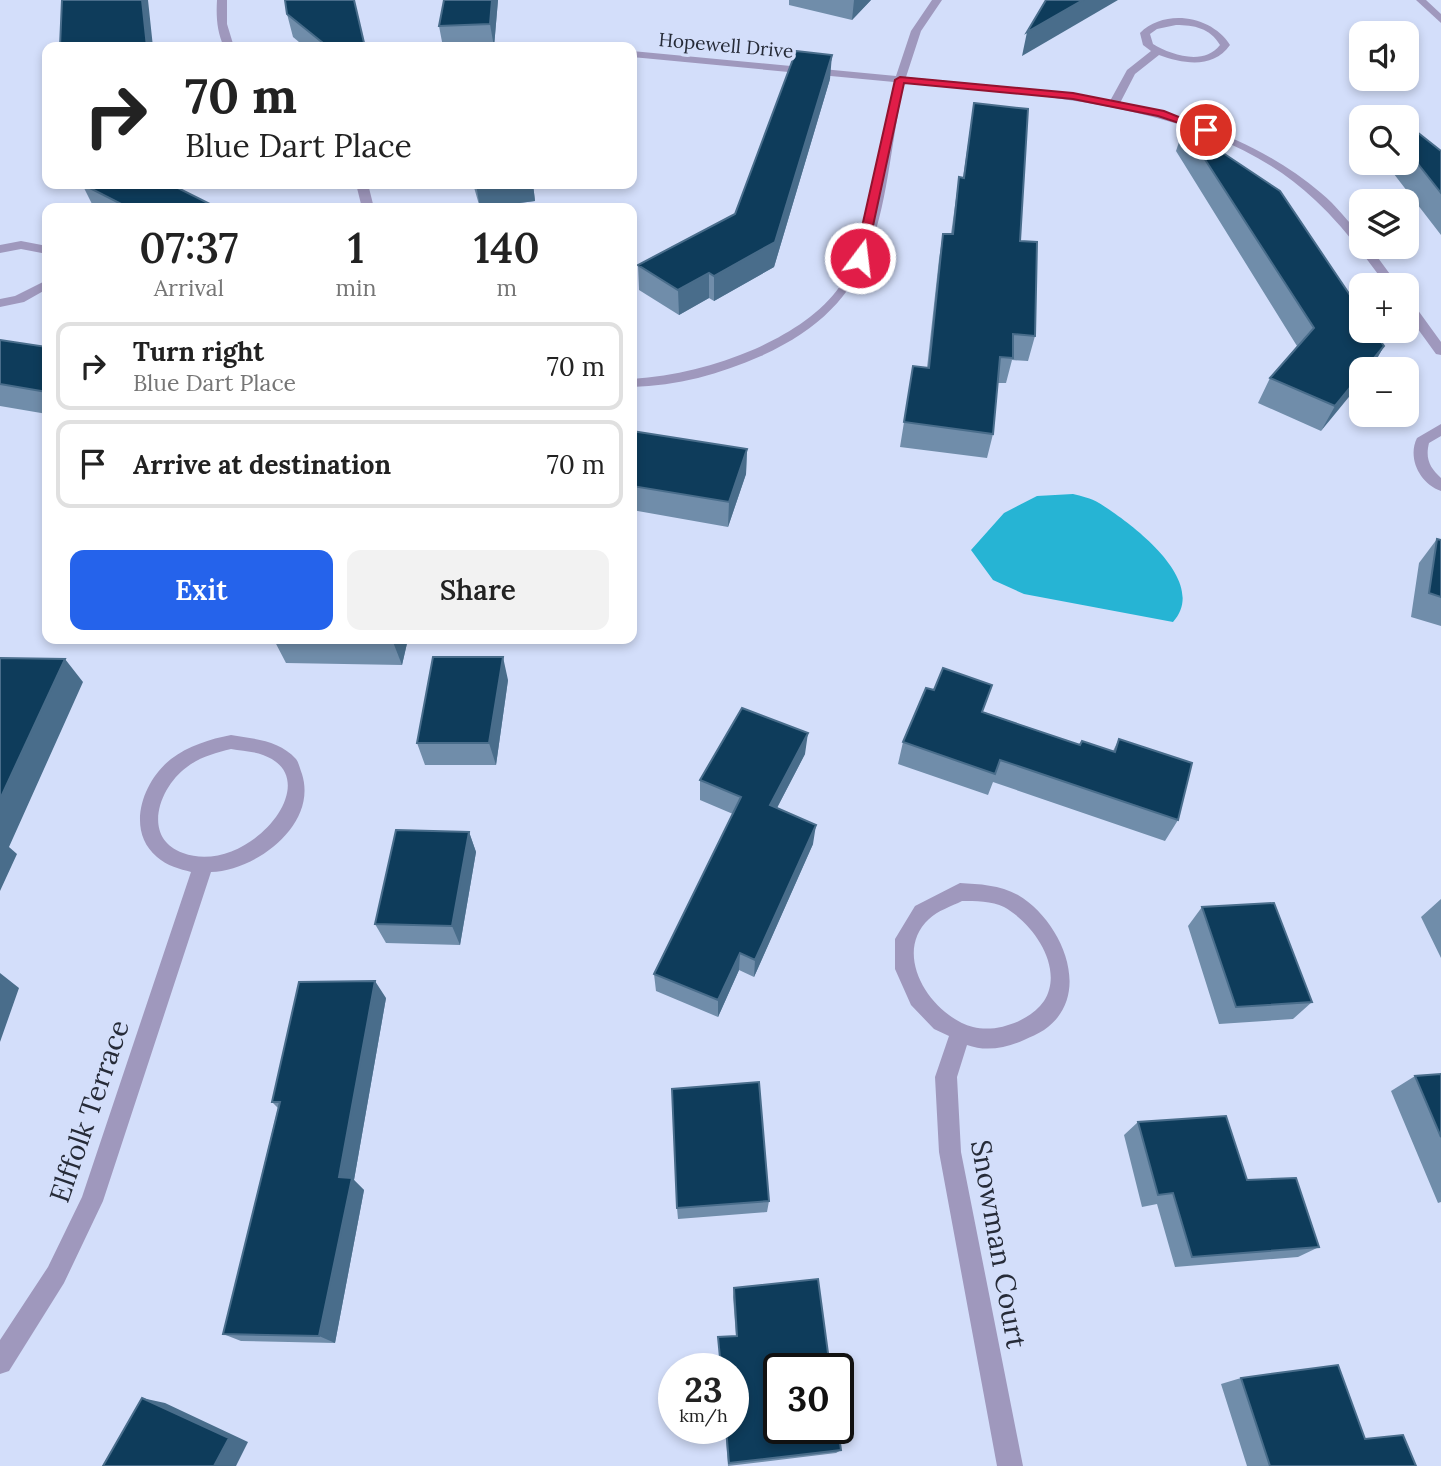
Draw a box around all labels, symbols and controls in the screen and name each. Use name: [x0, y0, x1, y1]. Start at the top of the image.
map controls: [1349, 21, 1419, 427]
button: sound: [1349, 21, 1419, 91]
street label: Hopewell Drive: [658, 27, 794, 63]
text: 70 m: [185, 64, 297, 126]
icon: right: [70, 70, 161, 161]
pin: [1176, 100, 1236, 160]
button: search: [1349, 105, 1419, 175]
icon: arrive: [1187, 111, 1225, 149]
text: Blue Dart Place: [185, 125, 412, 166]
button: layers: [1349, 189, 1419, 259]
text: 07:37: [139, 221, 238, 275]
text: 1: [348, 221, 364, 275]
text: 140: [474, 221, 540, 275]
position arrow: [823, 221, 897, 295]
text: Arrival: [154, 273, 224, 302]
text: min: [336, 273, 377, 302]
text: m: [496, 273, 517, 302]
button: +: [1349, 273, 1419, 343]
text: Turn right: [133, 335, 264, 368]
icon: right: [74, 347, 112, 385]
text: 70 m: [547, 350, 605, 383]
button: −: [1349, 357, 1419, 427]
text: Blue Dart Place: [133, 368, 296, 397]
icon: arrive: [74, 445, 112, 483]
text: Arrive at destination: [133, 448, 391, 481]
text: 70 m: [547, 448, 605, 481]
button: Exit: [70, 550, 333, 630]
button: Share: [347, 550, 609, 630]
street label: Elffolk Terrace: [41, 1015, 137, 1207]
street label: Snowman Court: [963, 1137, 1035, 1351]
speed limit sign: 30: [763, 1353, 854, 1444]
text: 23: [684, 1367, 723, 1412]
text: km/h: [679, 1404, 728, 1427]

